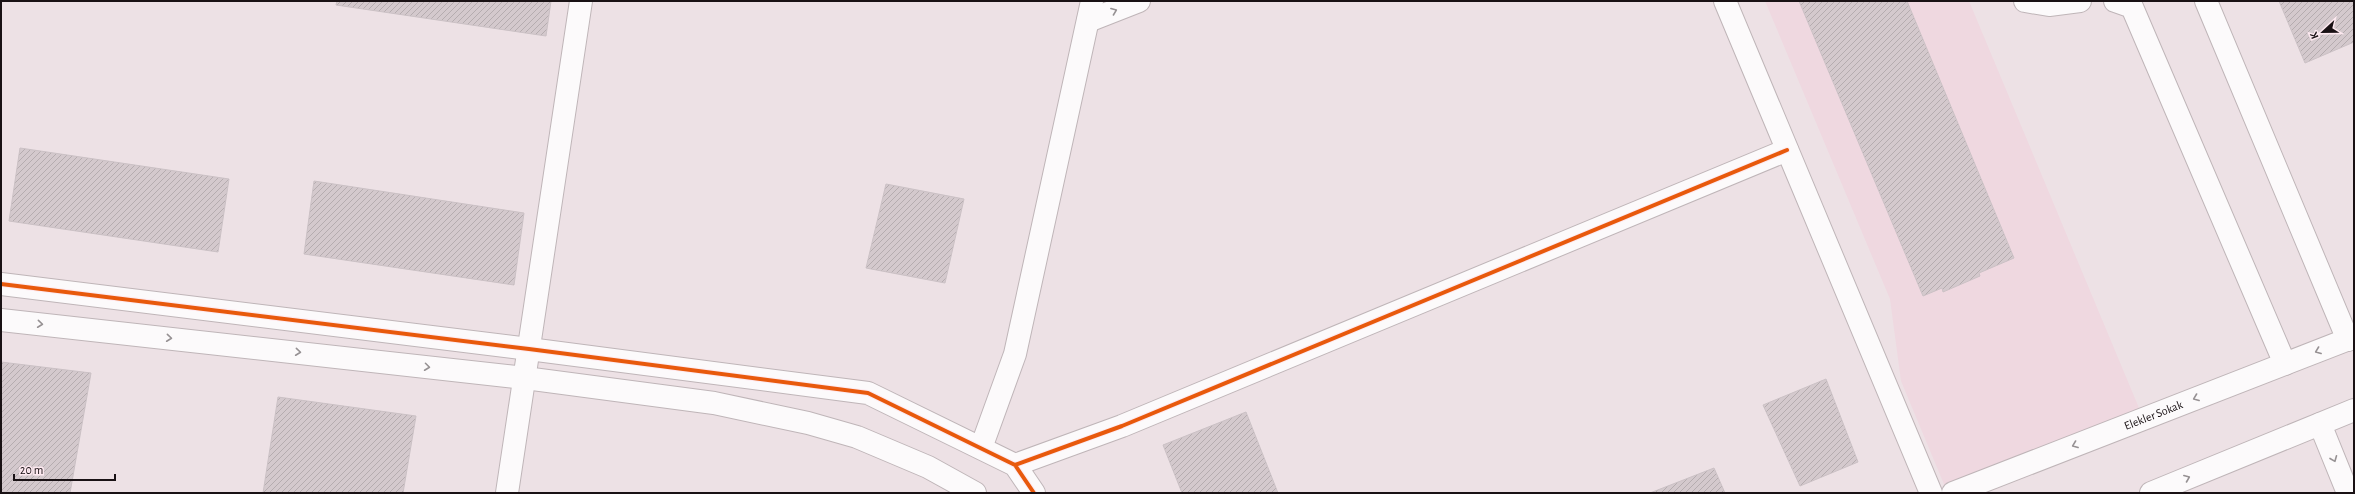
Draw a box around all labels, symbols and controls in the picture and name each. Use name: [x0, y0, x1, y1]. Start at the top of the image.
one-way arrow: [1109, 8, 1117, 16]
north arrow: [2303, 12, 2343, 52]
text: K: [2308, 30, 2320, 41]
one-way arrow: [37, 319, 43, 328]
one-way arrow: [166, 333, 172, 342]
one-way arrow: [295, 347, 301, 356]
one-way arrow: [2314, 347, 2321, 355]
one-way arrow: [424, 362, 431, 371]
one-way arrow: [2193, 394, 2200, 402]
street label: Elekler Sokak: [2122, 398, 2185, 432]
one-way arrow: [2072, 441, 2079, 449]
one-way arrow: [2329, 455, 2337, 462]
scale bar: [14, 456, 115, 482]
text: 20 m: [20, 464, 43, 476]
one-way arrow: [2183, 475, 2190, 483]

